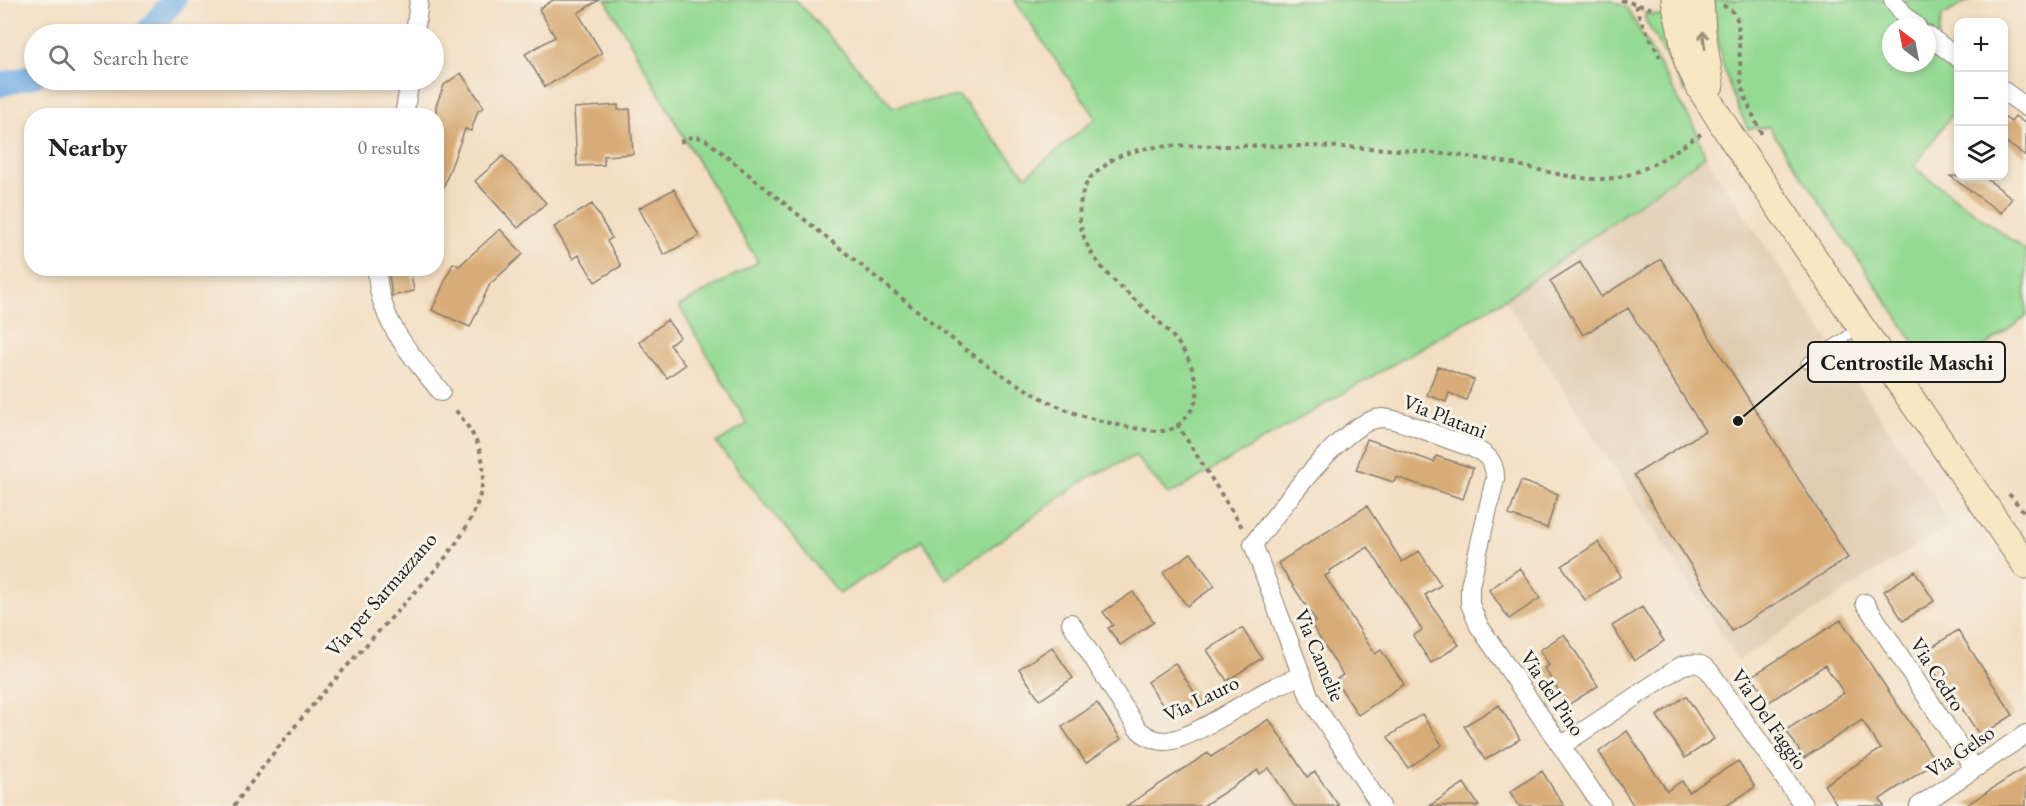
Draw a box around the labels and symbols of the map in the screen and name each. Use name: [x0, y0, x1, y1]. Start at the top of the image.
north arrow: [1882, 18, 1936, 72]
one-way arrow: [1698, 31, 1709, 50]
callout: Centrostile Maschi: [1808, 342, 2005, 382]
text: Centrostile Maschi: [1821, 348, 1994, 377]
street label: Via Platani: [1399, 388, 1491, 444]
street label: Via per Sarmazzano: [319, 526, 443, 662]
street label: Via Camelie: [1289, 605, 1351, 705]
street label: Via Cedro: [1904, 632, 1972, 716]
street label: Via del Pino: [1514, 645, 1592, 741]
street label: Via Del Faggio: [1725, 663, 1815, 775]
street label: Via Lauro: [1159, 668, 1243, 728]
street label: Via Gelso: [1920, 718, 2000, 784]

